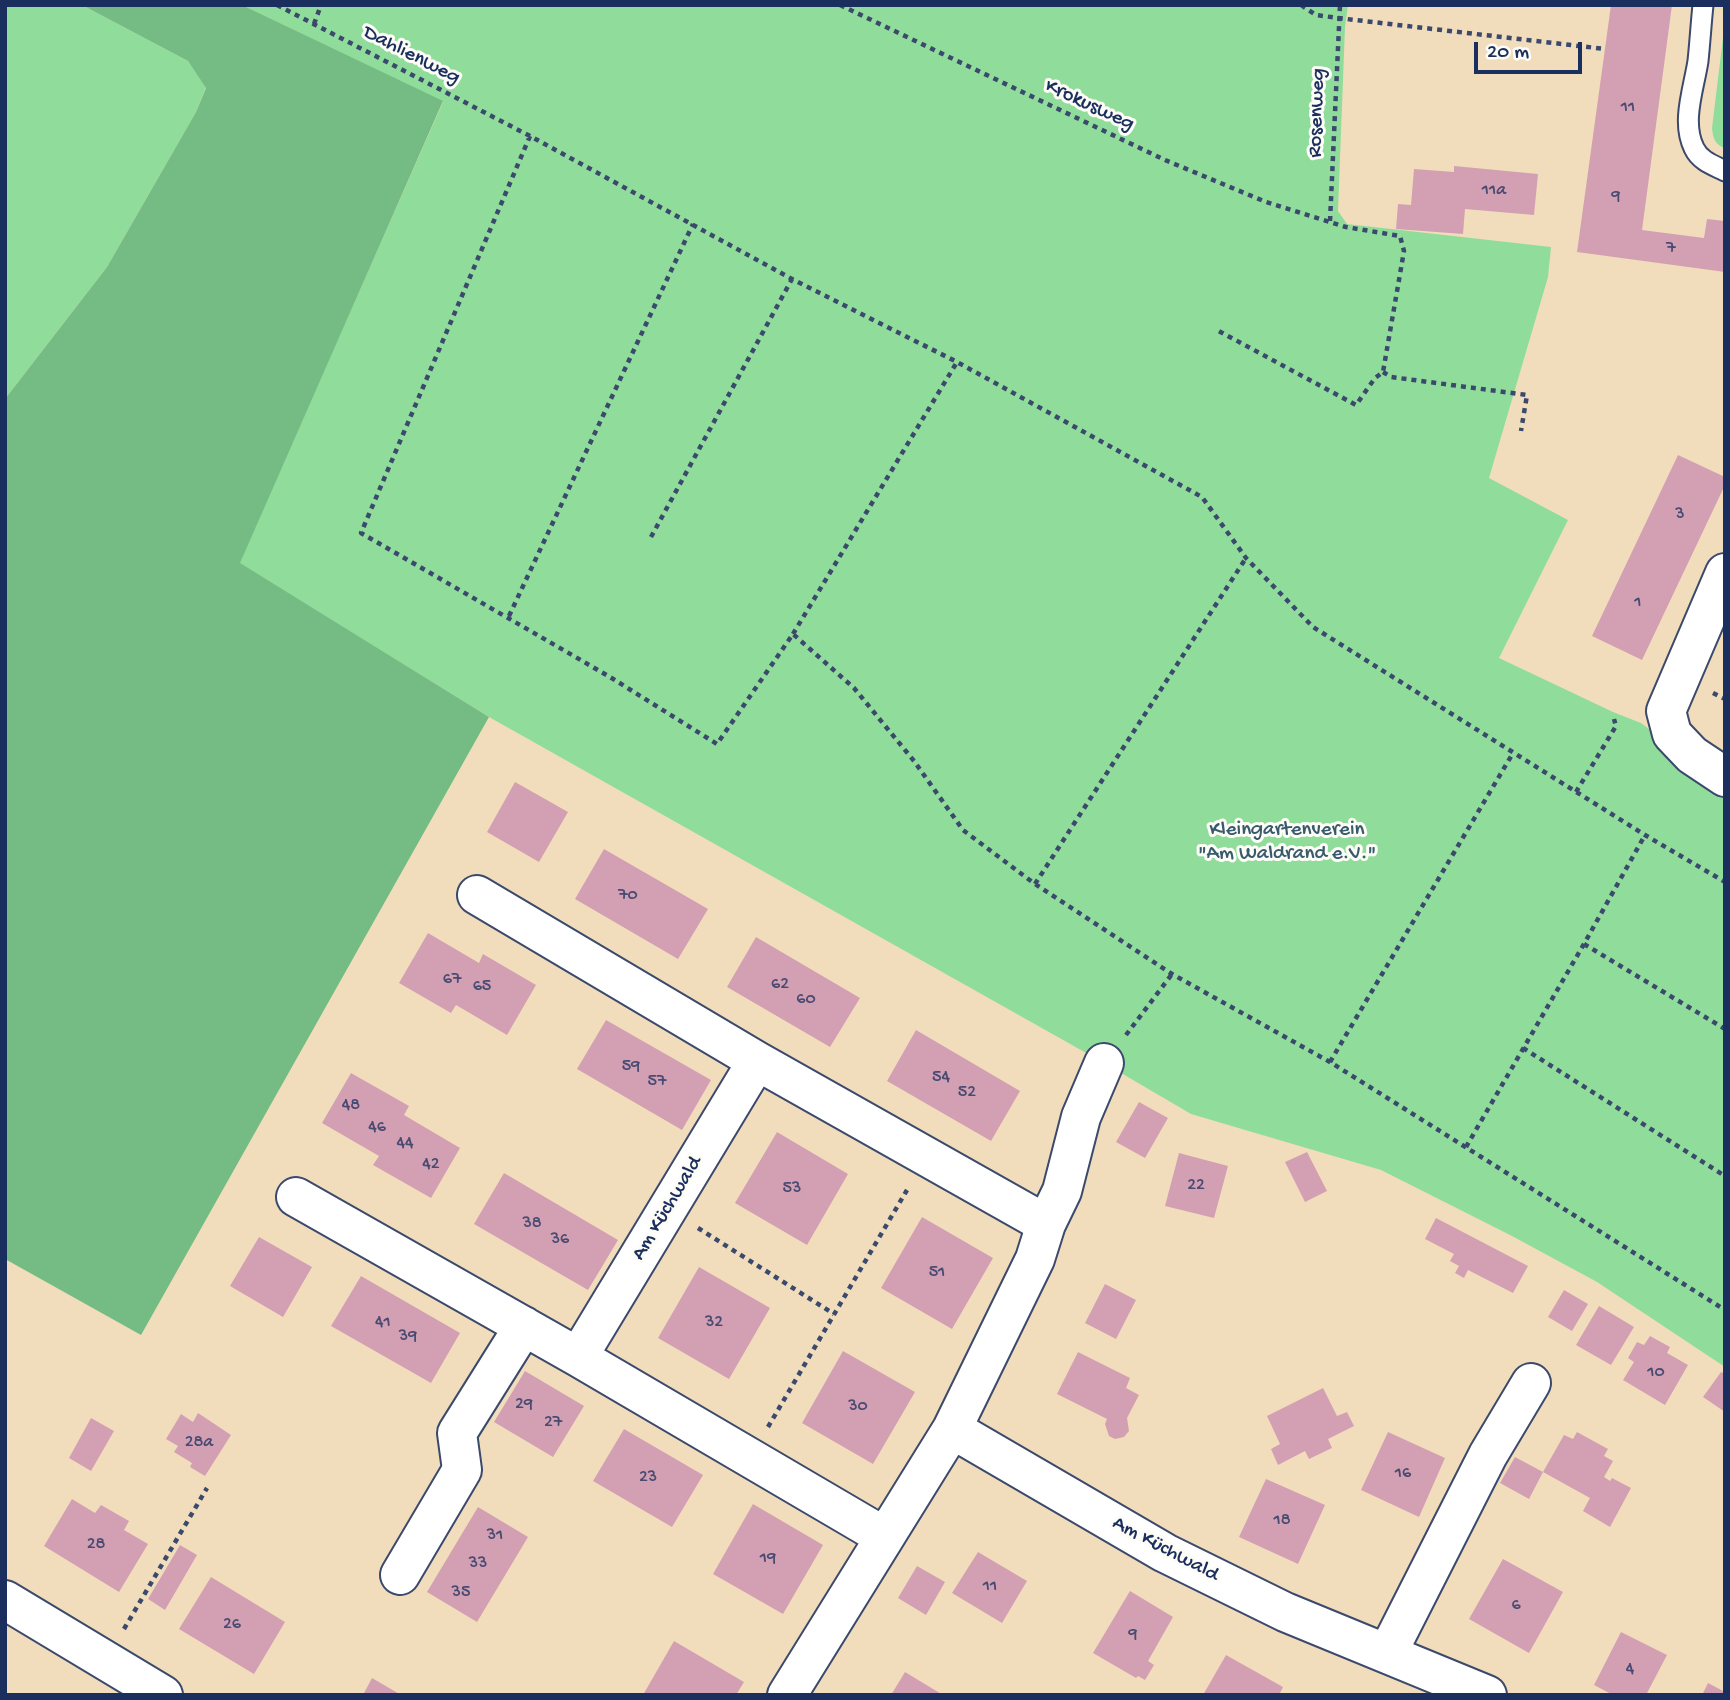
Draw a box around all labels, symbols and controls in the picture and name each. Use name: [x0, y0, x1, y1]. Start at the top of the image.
street label: Dahlienweg: [358, 21, 464, 91]
scale bar: [1478, 28, 1586, 72]
text: 20 m: [1487, 41, 1529, 66]
street label: Rosenweg: [1304, 68, 1332, 158]
street label: Krokusweg: [1040, 74, 1138, 138]
house number: 11: [1621, 97, 1635, 119]
house number: 11a: [1482, 180, 1506, 202]
house number: 9: [1611, 186, 1621, 208]
house number: 7: [1666, 238, 1676, 260]
house number: 3: [1675, 504, 1685, 526]
house number: 1: [1634, 592, 1642, 614]
park label: Kleingartenverein "Am Waldrand e.V.": [1198, 818, 1376, 868]
house number: 70: [618, 885, 638, 907]
house number: 67: [443, 969, 461, 991]
house number: 62: [771, 974, 789, 996]
house number: 65: [473, 976, 491, 998]
house number: 60: [796, 989, 816, 1011]
house number: 59: [622, 1056, 640, 1078]
house number: 54: [932, 1067, 950, 1089]
house number: 57: [648, 1071, 666, 1093]
house number: 52: [958, 1082, 976, 1104]
house number: 48: [342, 1095, 360, 1117]
house number: 46: [368, 1117, 386, 1139]
house number: 44: [396, 1133, 414, 1155]
street label: Am Küchwald: [627, 1152, 709, 1266]
house number: 42: [422, 1154, 440, 1176]
house number: 22: [1187, 1175, 1205, 1197]
house number: 53: [783, 1178, 801, 1200]
house number: 38: [522, 1213, 542, 1235]
house number: 36: [551, 1229, 569, 1251]
house number: 51: [929, 1262, 945, 1284]
house number: 41: [375, 1312, 391, 1334]
house number: 32: [705, 1312, 723, 1334]
house number: 39: [399, 1326, 417, 1348]
house number: 10: [1647, 1362, 1665, 1384]
house number: 29: [515, 1394, 533, 1416]
house number: 30: [848, 1396, 868, 1418]
house number: 27: [544, 1412, 562, 1434]
house number: 28a: [185, 1432, 213, 1454]
house number: 16: [1395, 1463, 1411, 1485]
house number: 23: [639, 1467, 657, 1489]
house number: 18: [1273, 1510, 1291, 1532]
street label: Am Küchwald: [1107, 1511, 1223, 1589]
house number: 31: [487, 1525, 503, 1547]
house number: 28: [87, 1534, 105, 1556]
house number: 19: [760, 1548, 776, 1570]
house number: 33: [469, 1553, 487, 1575]
house number: 11: [983, 1576, 997, 1598]
house number: 35: [452, 1582, 470, 1604]
house number: 6: [1511, 1595, 1521, 1617]
house number: 26: [223, 1614, 241, 1636]
house number: 9: [1128, 1624, 1138, 1646]
house number: 4: [1626, 1659, 1634, 1681]

